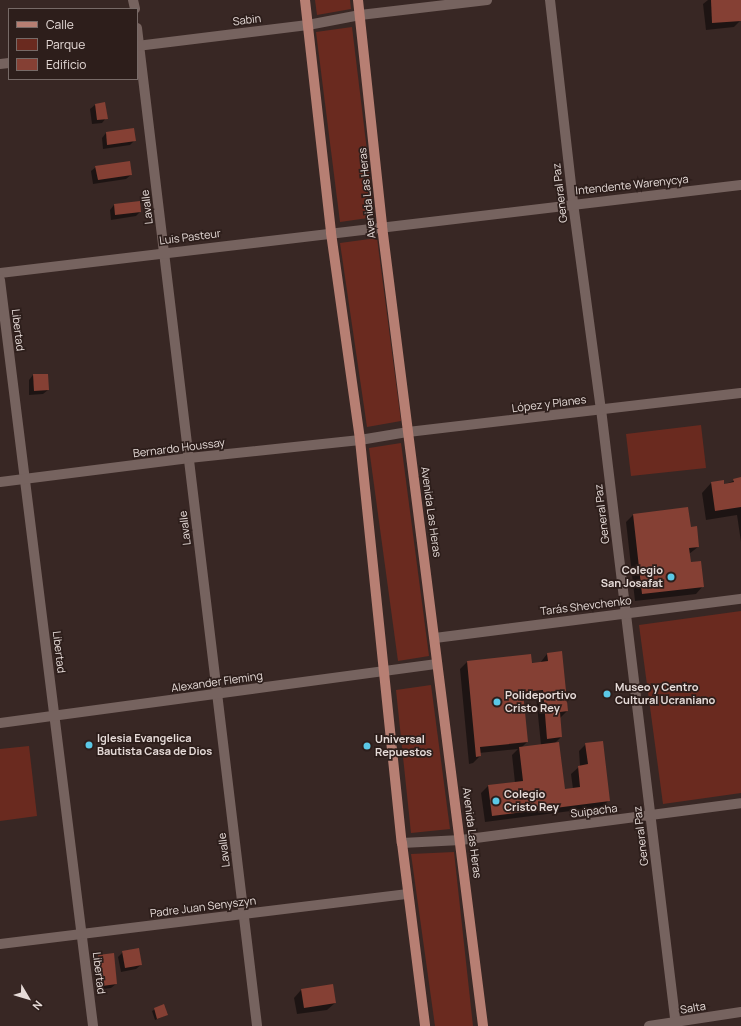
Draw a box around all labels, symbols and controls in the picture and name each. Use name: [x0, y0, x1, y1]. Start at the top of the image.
legend: [8, 8, 138, 80]
street label: Sabin: [232, 12, 262, 28]
text: Calle: [46, 16, 74, 33]
text: Parque: [46, 36, 85, 53]
text: Edificio: [46, 56, 86, 73]
street label: Avenida Las Heras: [356, 147, 378, 239]
street label: General Paz: [550, 162, 570, 224]
street label: Intendente Warenycya: [575, 172, 689, 198]
street label: Lavalle: [138, 189, 156, 225]
street label: Luis Pasteur: [158, 227, 222, 247]
street label: Libertad: [9, 308, 27, 352]
street label: López y Planes: [511, 393, 587, 415]
street label: Bernardo Houssay: [132, 436, 226, 460]
street label: Avenida Las Heras: [418, 466, 444, 558]
street label: General Paz: [592, 483, 612, 545]
street label: Lavalle: [176, 510, 194, 546]
place label: Colegio San Josafat: [601, 564, 663, 590]
marker: Colegio San Josafat: [666, 572, 676, 582]
street label: Tarás Shevchenko: [540, 594, 632, 618]
street label: Libertad: [50, 630, 68, 674]
street label: Alexander Fleming: [170, 669, 264, 695]
place label: Museo y Centro Cultural Ucraniano: [615, 681, 715, 707]
place label: Polideportivo Cristo Rey: [505, 689, 577, 715]
marker: Museo y Centro Cultural Ucraniano: [602, 689, 612, 699]
marker: Polideportivo Cristo Rey: [492, 697, 502, 707]
place label: Iglesia Evangelica Bautista Casa de Dios: [97, 732, 212, 758]
place label: Universal Repuestos: [375, 733, 432, 759]
marker: Iglesia Evangelica Bautista Casa de Dios: [84, 740, 94, 750]
marker: Universal Repuestos: [362, 741, 372, 751]
street label: Avenida Las Heras: [460, 787, 484, 879]
place label: Colegio Cristo Rey: [504, 788, 559, 814]
marker: Colegio Cristo Rey: [491, 796, 501, 806]
street label: Suipacha: [570, 802, 618, 820]
street label: General Paz: [631, 805, 651, 867]
street label: Lavalle: [215, 832, 233, 868]
street label: Padre Juan Senyszyn: [149, 894, 257, 920]
street label: Libertad: [90, 951, 108, 995]
north arrow: [8, 978, 48, 1018]
text: N: [30, 998, 46, 1013]
street label: Salta: [679, 999, 707, 1017]

